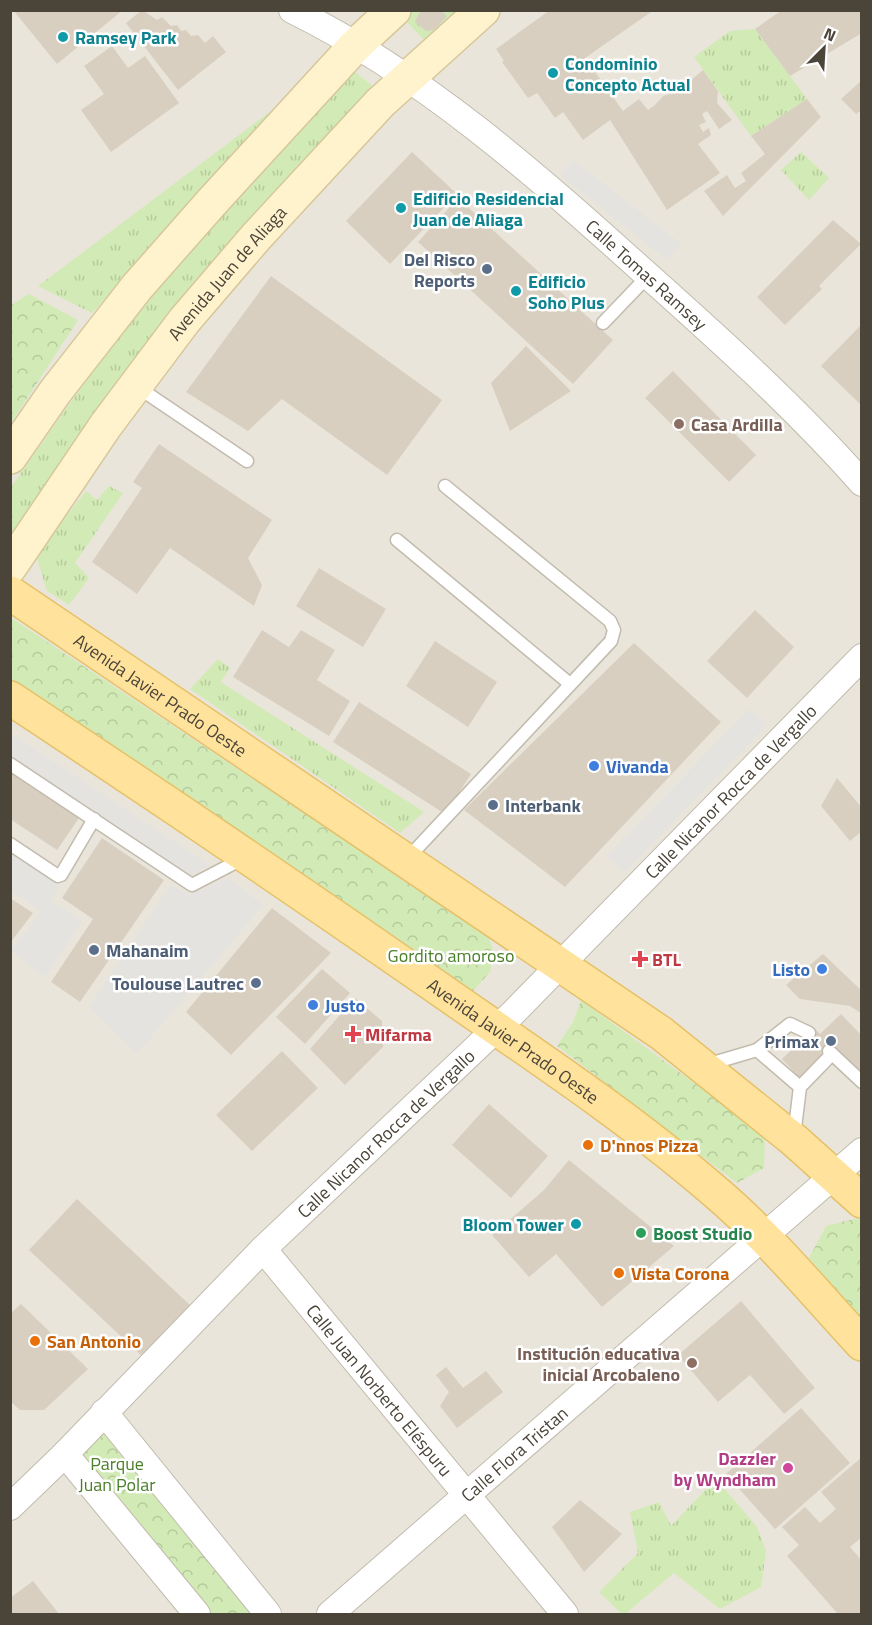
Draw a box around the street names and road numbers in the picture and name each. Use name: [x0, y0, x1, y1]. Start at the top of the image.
street label: Avenida Juan de Aliaga: [161, 199, 292, 346]
street label: Calle Tomas Ramsey: [580, 213, 714, 337]
street label: Avenida Javier Prado Oeste: [69, 627, 253, 763]
street label: Calle Nicanor Rocca de Vergallo: [638, 697, 823, 885]
street label: Avenida Javier Prado Oeste: [422, 971, 605, 1110]
street label: Calle Nicanor Rocca de Vergallo: [291, 1043, 481, 1224]
street label: Calle Juan Norberto Eléspuru: [300, 1298, 459, 1482]
street label: Calle Flora Tristan: [455, 1400, 574, 1508]

